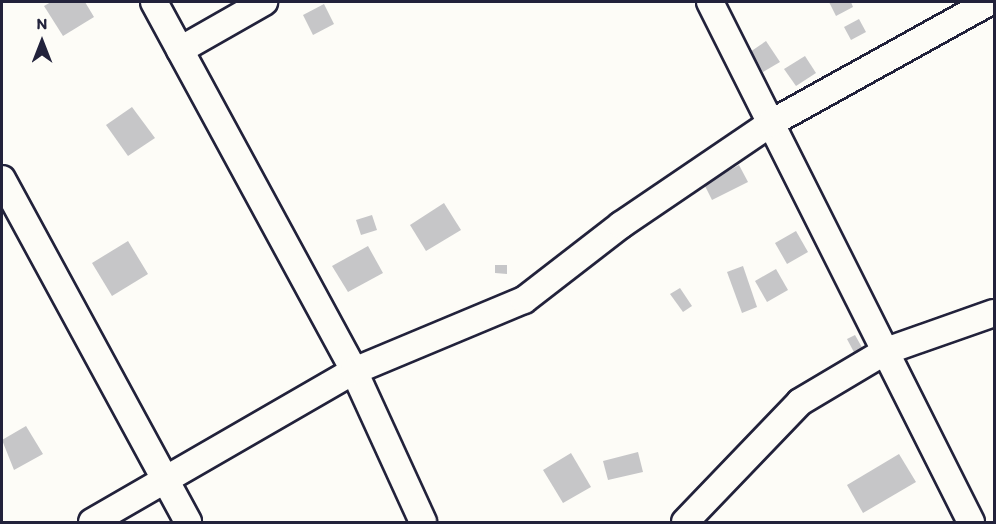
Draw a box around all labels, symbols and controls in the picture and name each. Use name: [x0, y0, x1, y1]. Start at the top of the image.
north arrow: [12, 12, 72, 72]
text: N: [37, 14, 47, 33]

